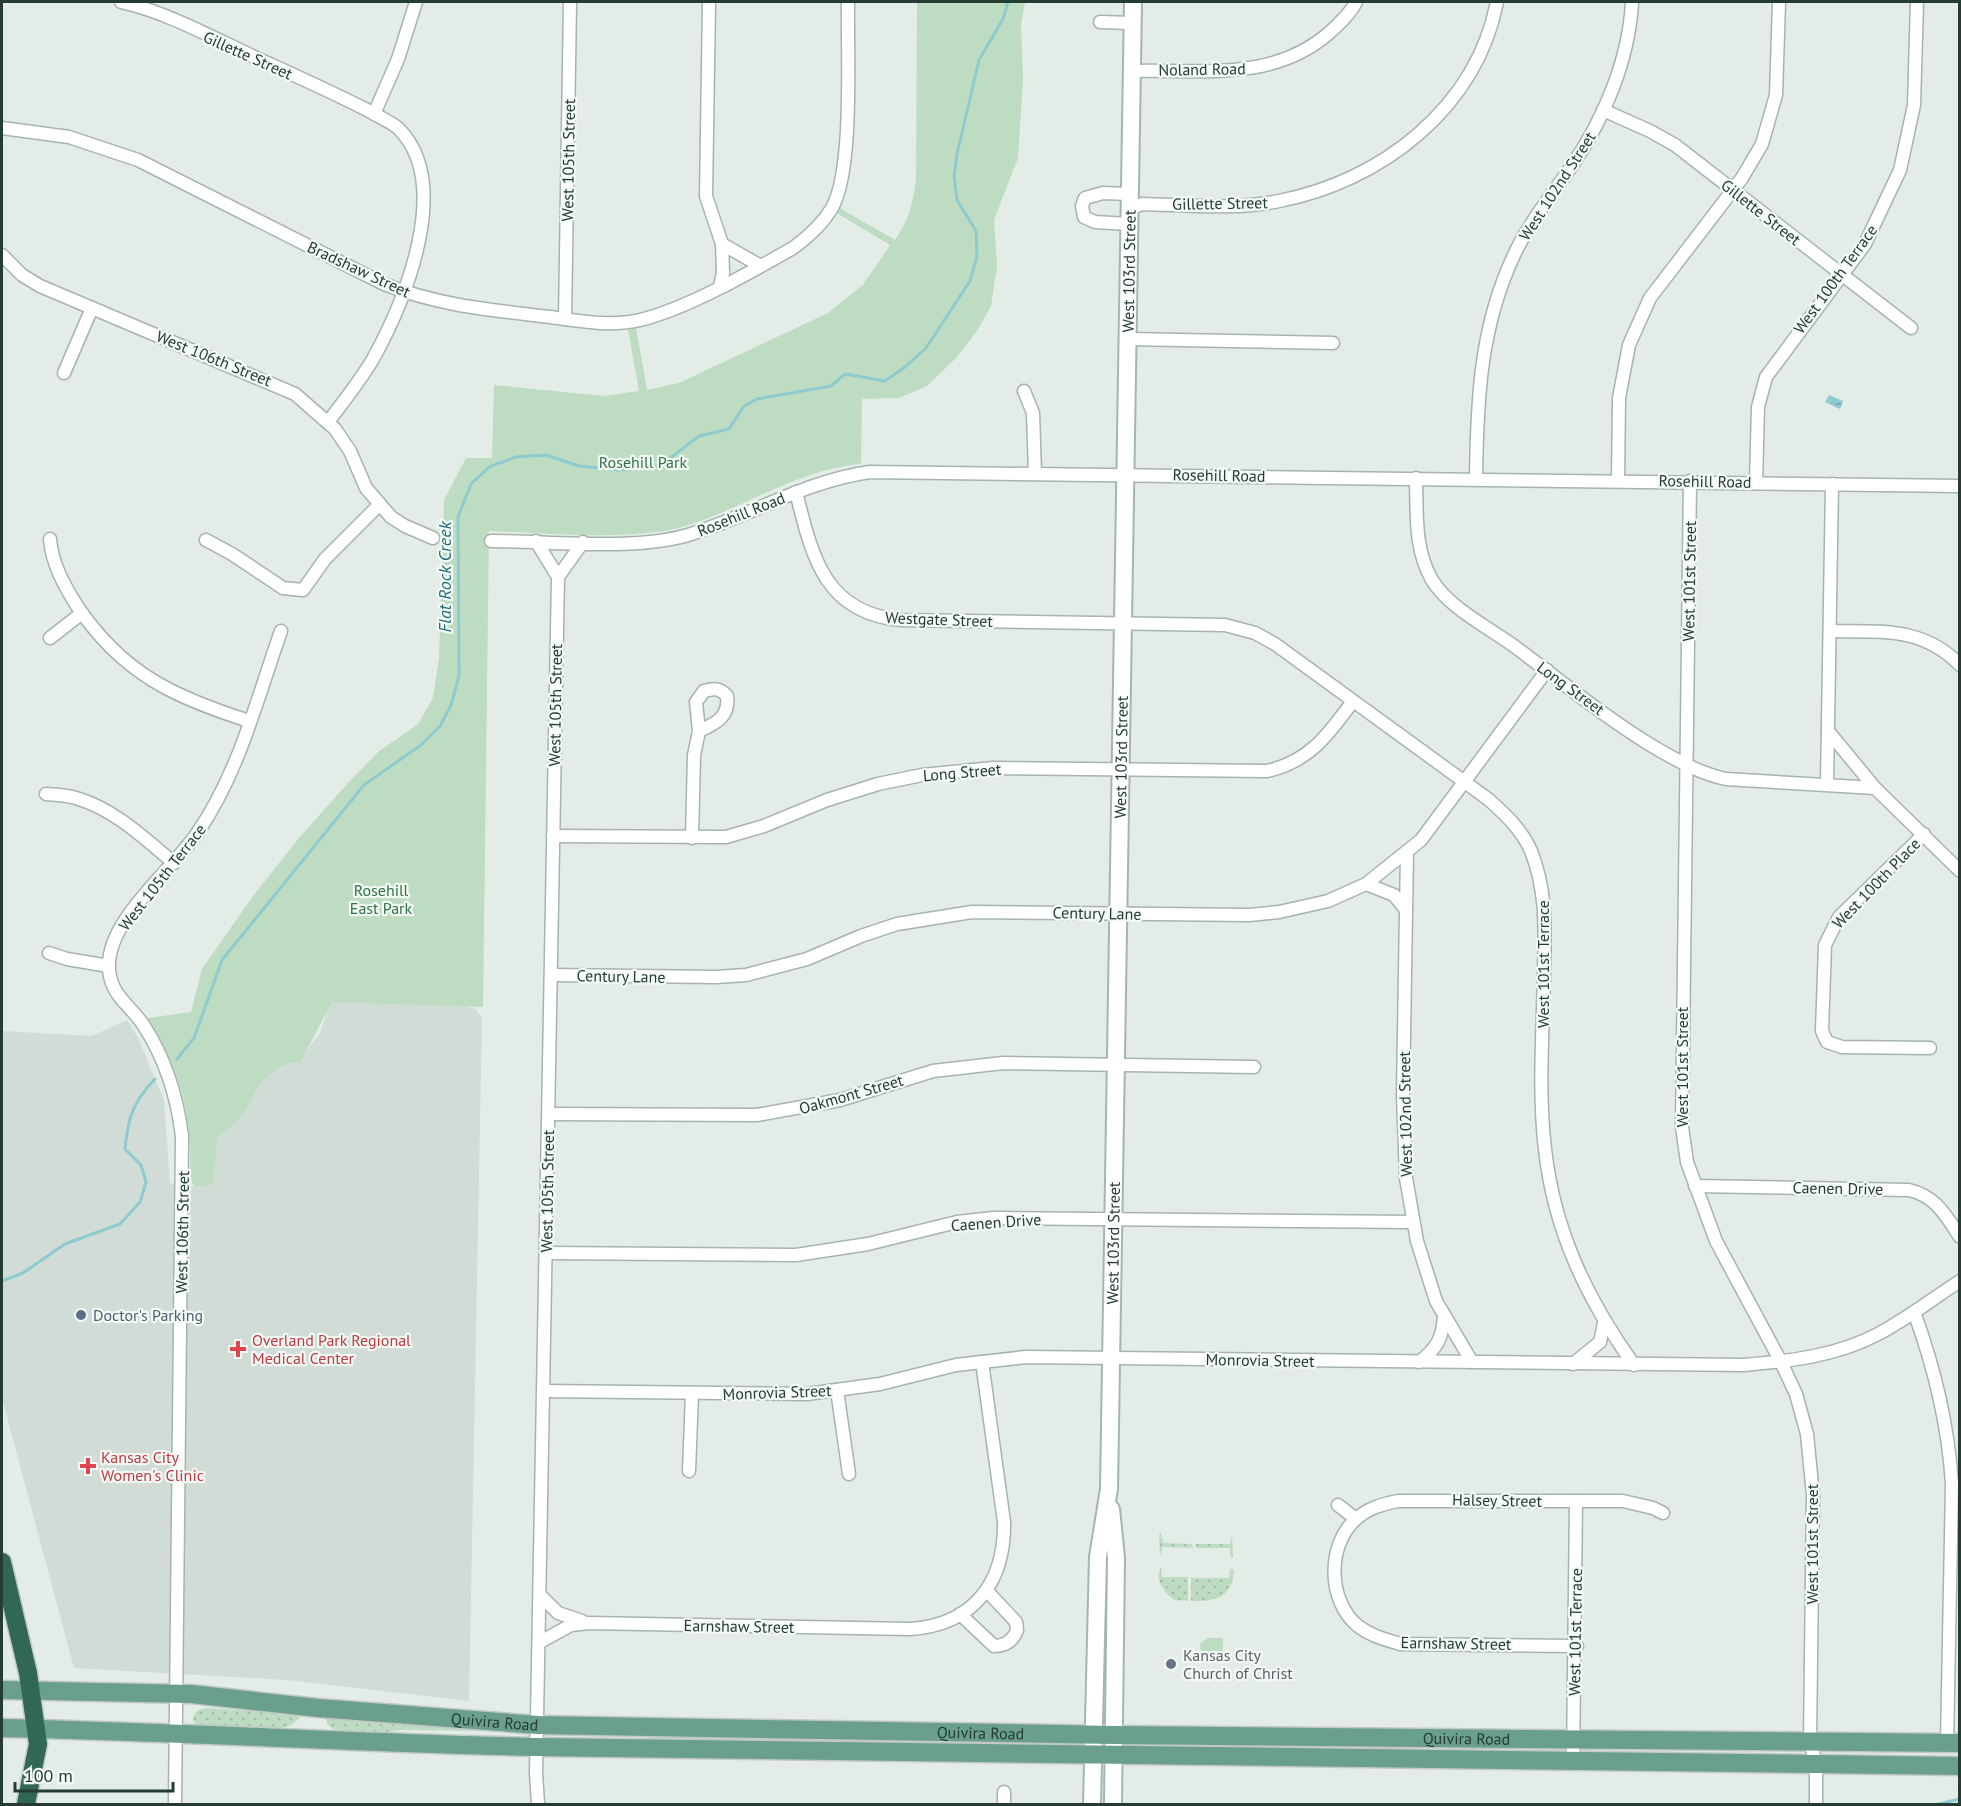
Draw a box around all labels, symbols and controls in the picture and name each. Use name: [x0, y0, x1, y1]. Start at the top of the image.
street label: Gillette Street: [200, 26, 296, 84]
street label: Noland Road: [1158, 58, 1246, 80]
street label: West 105th Street: [557, 98, 579, 221]
street label: West 102nd Street: [1514, 127, 1600, 244]
street label: Gillette Street: [1717, 175, 1805, 250]
street label: Gillette Street: [1172, 192, 1268, 214]
street label: West 103rd Street: [1118, 209, 1140, 333]
street label: West 100th Terrace: [1789, 221, 1881, 337]
street label: Bradshaw Street: [304, 236, 414, 302]
street label: West 106th Street: [153, 326, 275, 390]
park label: Rosehill Park: [599, 452, 687, 472]
street label: Rosehill Road: [1172, 464, 1266, 486]
street label: Rosehill Road: [1658, 470, 1752, 492]
street label: Rosehill Road: [694, 487, 788, 541]
water label: Flat Rock Creek: [433, 520, 456, 633]
street label: West 101st Street: [1678, 520, 1700, 641]
street label: Westgate Street: [885, 607, 994, 631]
street label: West 105th Street: [544, 643, 566, 766]
street label: Long Street: [1533, 657, 1609, 719]
street label: West 103rd Street: [1110, 695, 1132, 819]
street label: Long Street: [922, 759, 1002, 785]
street label: West 105th Terrace: [114, 820, 210, 934]
street label: West 100th Place: [1828, 834, 1924, 932]
park label: Rosehill East Park: [350, 880, 413, 918]
street label: West 101st Terrace: [1533, 900, 1553, 1028]
street label: Century Lane: [1052, 902, 1142, 924]
street label: Century Lane: [576, 965, 666, 987]
street label: West 101st Street: [1672, 1006, 1692, 1127]
street label: West 102nd Street: [1394, 1050, 1416, 1177]
street label: Oakmont Street: [797, 1069, 906, 1118]
street label: West 105th Street: [536, 1129, 558, 1252]
street label: West 106th Street: [171, 1170, 193, 1293]
street label: Caenen Drive: [1792, 1177, 1884, 1199]
street label: West 103rd Street: [1102, 1181, 1124, 1304]
street label: Caenen Drive: [950, 1209, 1042, 1235]
place label: Doctor's Parking: [93, 1305, 203, 1325]
marker: Doctor's Parking: [74, 1308, 88, 1322]
place label: Overland Park Regional Medical Center: [252, 1330, 411, 1368]
marker: Overland Park Regional Medical Center: [229, 1340, 247, 1358]
street label: Monrovia Street: [1205, 1349, 1315, 1371]
street label: Monrovia Street: [722, 1380, 832, 1404]
place label: Kansas City Women's Clinic: [101, 1447, 204, 1485]
marker: Kansas City Women's Clinic: [79, 1457, 97, 1475]
street label: West 101st Street: [1802, 1483, 1822, 1604]
street label: Halsey Street: [1452, 1489, 1543, 1511]
street label: West 101st Terrace: [1564, 1568, 1586, 1696]
street label: Earnshaw Street: [684, 1615, 795, 1637]
street label: Earnshaw Street: [1401, 1632, 1512, 1654]
place label: Kansas City Church of Christ: [1183, 1645, 1293, 1683]
marker: Kansas City Church of Christ: [1164, 1657, 1178, 1671]
street label: Quivira Road: [450, 1708, 539, 1735]
street label: Quivira Road: [937, 1722, 1024, 1743]
street label: Quivira Road: [1423, 1728, 1510, 1749]
scale bar: [15, 1755, 172, 1793]
text: 100 m: [24, 1764, 73, 1787]

